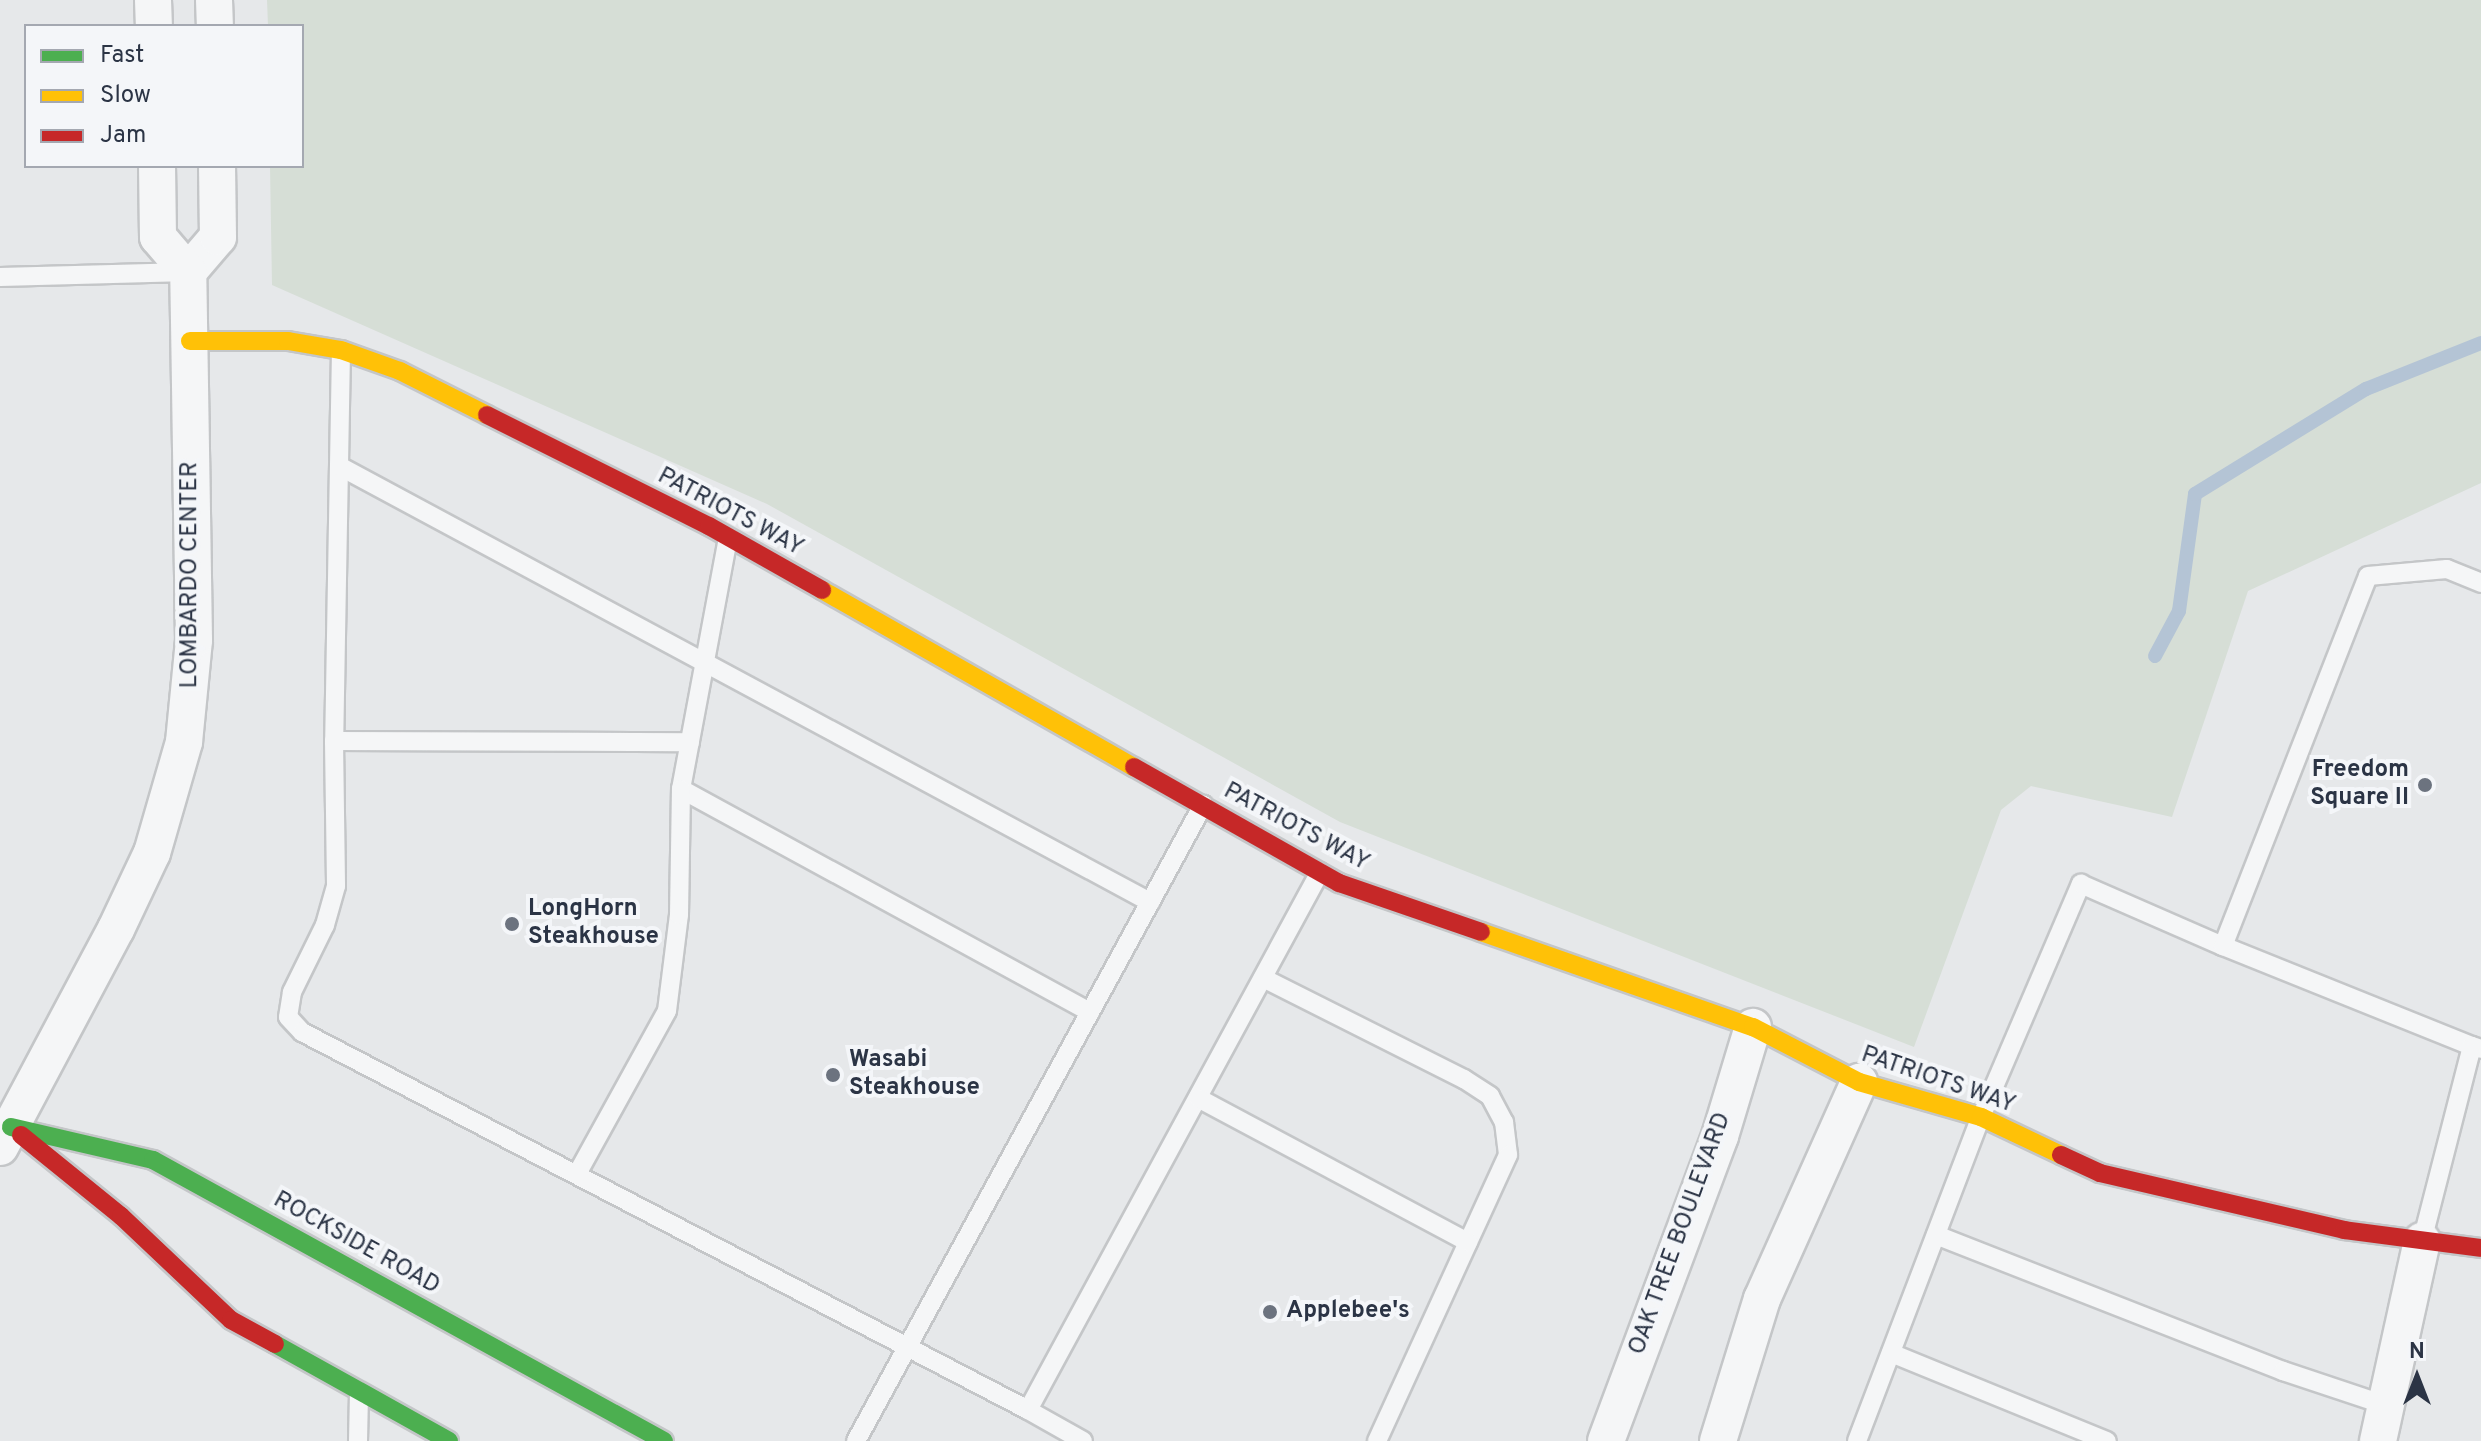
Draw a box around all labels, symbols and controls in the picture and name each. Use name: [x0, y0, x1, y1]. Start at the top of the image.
legend: [24, 24, 304, 168]
text: Fast: [100, 41, 144, 71]
text: Slow: [100, 81, 151, 111]
text: Jam: [100, 121, 146, 151]
street label: LOMBARDO CENTER: [177, 462, 205, 688]
street label: PATRIOTS WAY: [652, 462, 808, 564]
place label: Freedom Square II: [2310, 757, 2409, 813]
marker: Freedom Square II: [2416, 776, 2434, 794]
street label: PATRIOTS WAY: [1218, 777, 1374, 879]
place label: LongHorn Steakhouse: [528, 896, 659, 952]
marker: LongHorn Steakhouse: [503, 915, 521, 933]
street label: PATRIOTS WAY: [1857, 1041, 2019, 1121]
place label: Wasabi Steakhouse: [849, 1047, 980, 1103]
marker: Wasabi Steakhouse: [824, 1066, 842, 1084]
street label: OAK TREE BOULEVARD: [1624, 1108, 1738, 1360]
street label: ROCKSIDE ROAD: [268, 1186, 444, 1302]
place label: Applebee's: [1286, 1298, 1410, 1326]
marker: Applebee's: [1261, 1303, 1279, 1321]
north arrow: [2377, 1337, 2457, 1417]
text: N: [2409, 1339, 2425, 1366]

